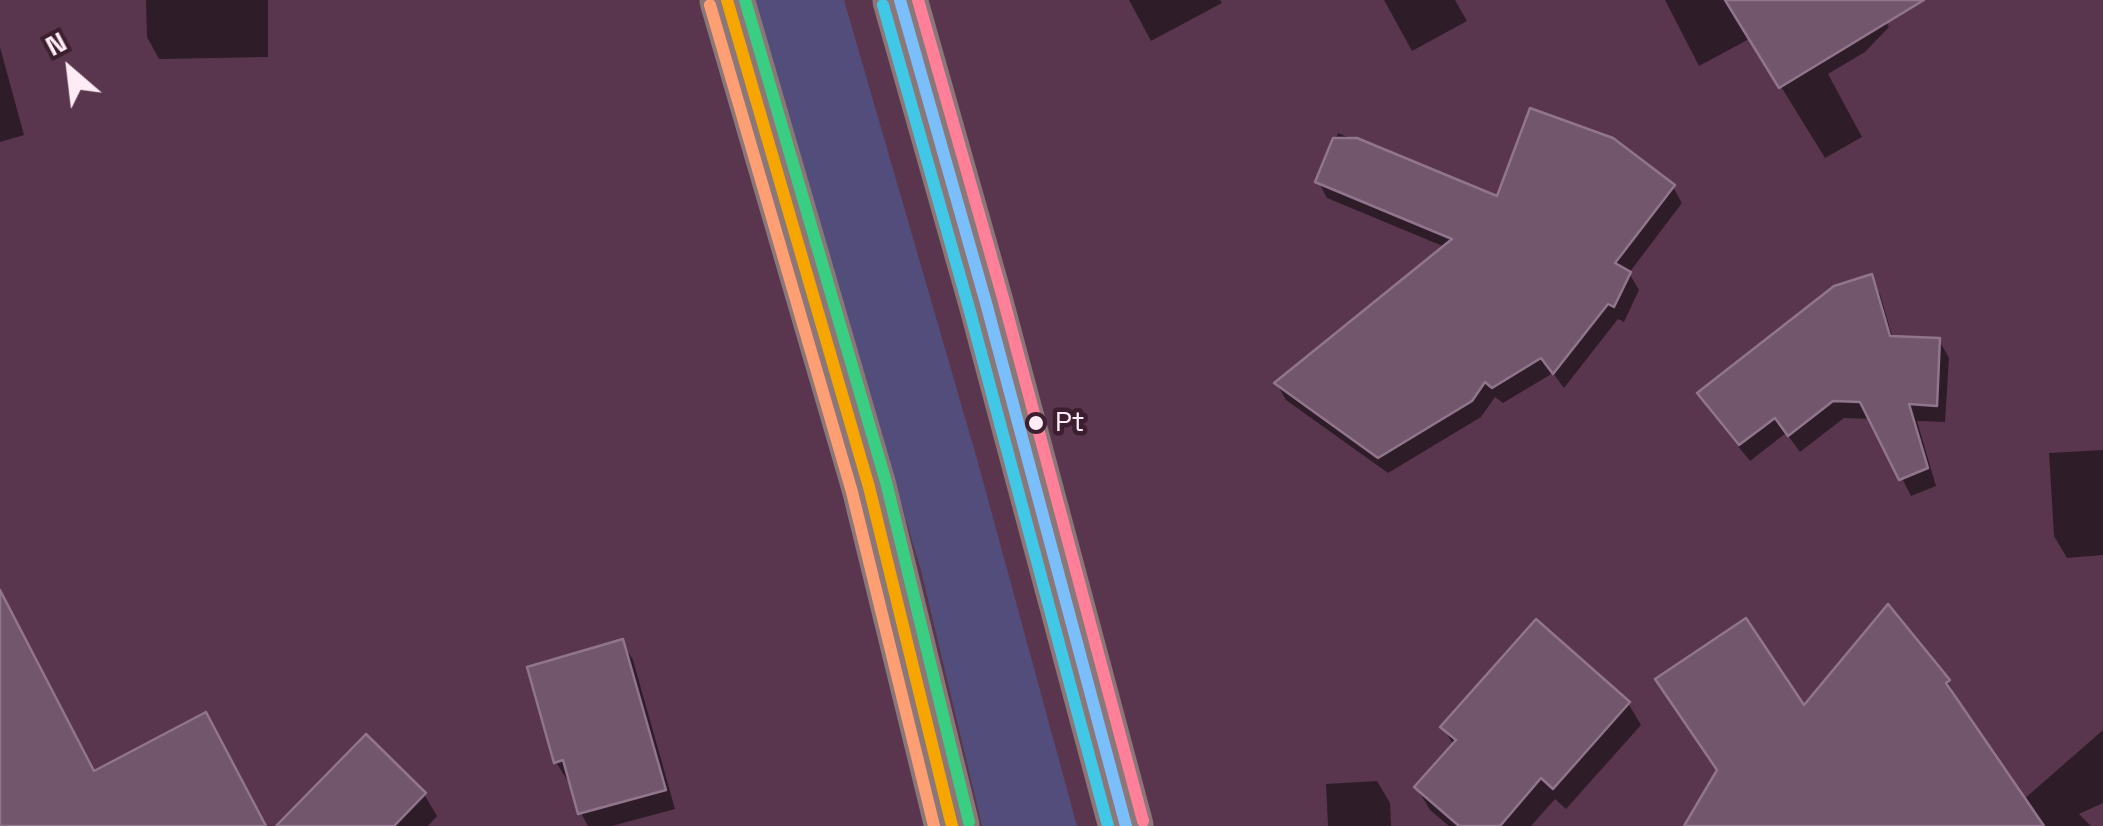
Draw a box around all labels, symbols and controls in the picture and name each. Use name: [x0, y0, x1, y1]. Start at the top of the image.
north arrow: [20, 20, 120, 120]
text: N: [39, 23, 73, 64]
place label: Pt: [1055, 406, 1085, 440]
marker: Pt: [1026, 413, 1046, 433]

